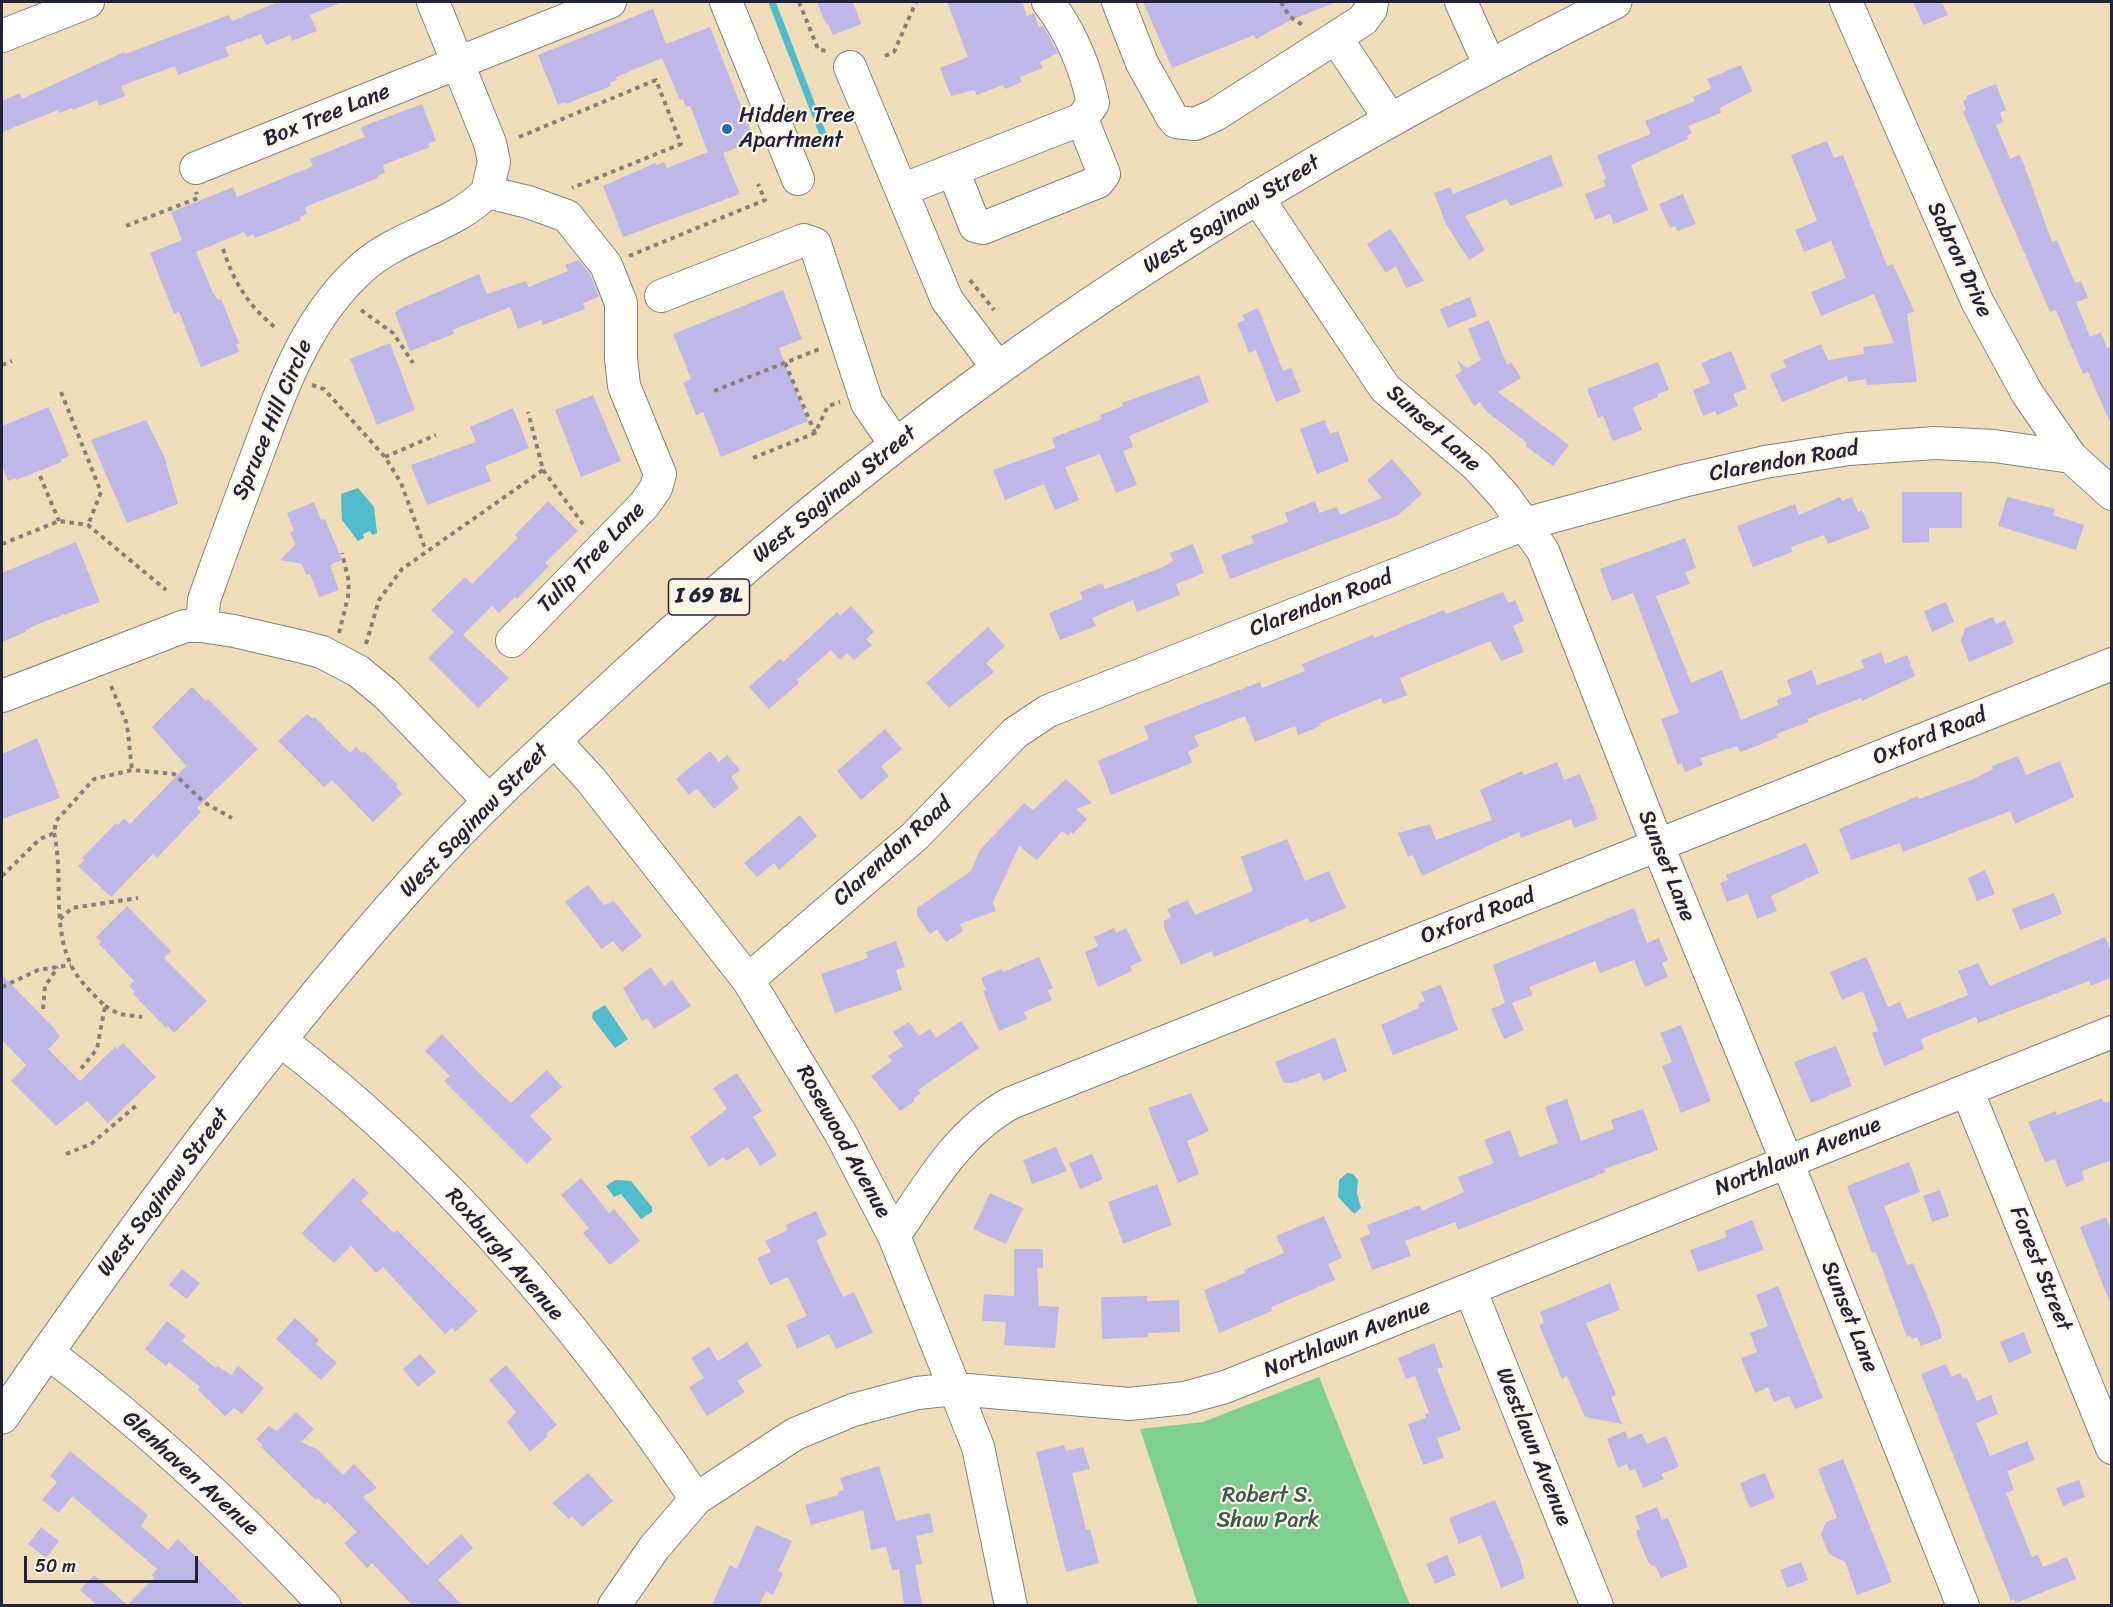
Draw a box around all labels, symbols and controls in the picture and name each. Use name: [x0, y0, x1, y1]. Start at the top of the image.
street label: Box Tree Lane: [260, 79, 394, 153]
place label: Hidden Tree Apartment: [739, 103, 855, 154]
marker: Hidden Tree Apartment: [720, 122, 734, 136]
street label: West Saginaw Street: [1139, 150, 1325, 280]
street label: Sabron Drive: [1921, 198, 1997, 322]
street label: Spruce Hill Circle: [227, 336, 319, 504]
street label: Sunset Lane: [1380, 380, 1486, 478]
street label: West Saginaw Street: [748, 421, 922, 569]
street label: Clarendon Road: [1708, 436, 1860, 488]
street label: Tulip Tree Lane: [533, 497, 651, 619]
street label: Clarendon Road: [1246, 565, 1396, 643]
road number: I 69 BL: [668, 579, 750, 615]
street label: Oxford Road: [1870, 702, 1990, 772]
street label: West Saginaw Street: [395, 739, 555, 903]
street label: Clarendon Road: [828, 792, 958, 912]
street label: Sunset Lane: [1632, 806, 1700, 926]
street label: Oxford Road: [1417, 883, 1539, 951]
street label: Rosewood Avenue: [790, 1061, 896, 1223]
street label: West Saginaw Street: [92, 1104, 236, 1282]
street label: Northlawn Avenue: [1711, 1112, 1885, 1202]
street label: Roxburgh Avenue: [439, 1183, 569, 1327]
street label: Forest Street: [2003, 1203, 2077, 1335]
street label: Sunset Lane: [1815, 1257, 1883, 1377]
street label: Northlawn Avenue: [1260, 1294, 1434, 1384]
street label: Westlawn Avenue: [1489, 1364, 1577, 1530]
street label: Glenhaven Avenue: [116, 1406, 264, 1542]
park label: Robert S. Shaw Park: [1217, 1483, 1319, 1534]
scale bar: [27, 1544, 201, 1582]
text: 50 m: [35, 1550, 76, 1582]

